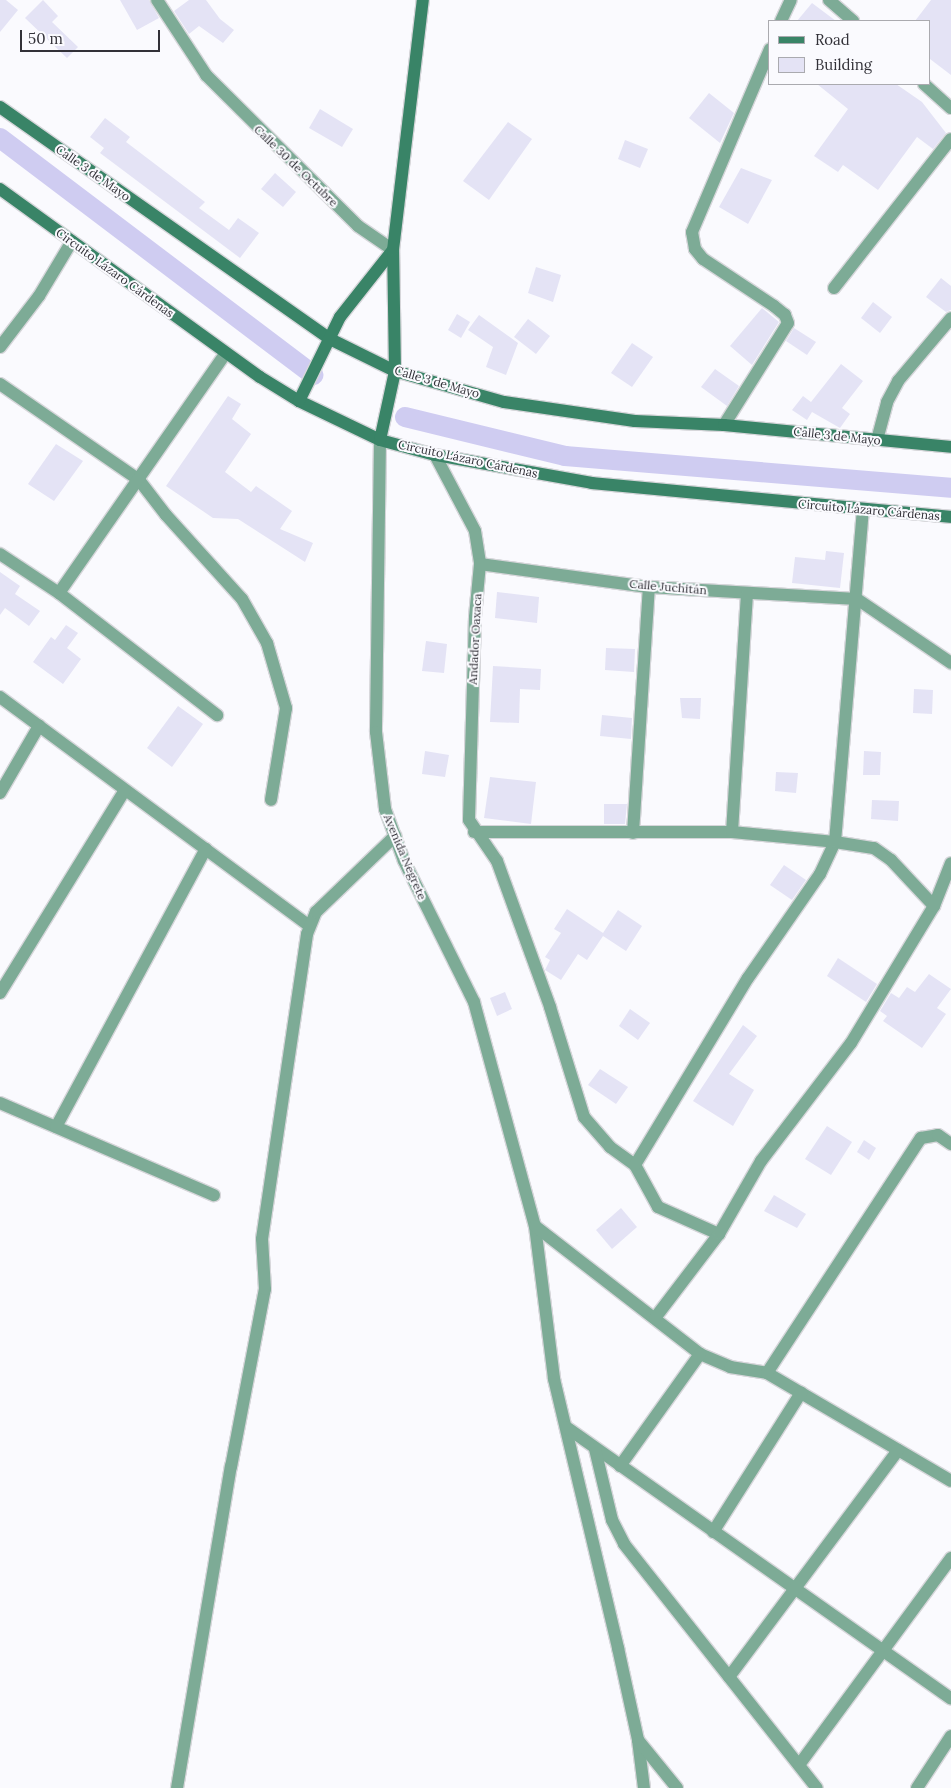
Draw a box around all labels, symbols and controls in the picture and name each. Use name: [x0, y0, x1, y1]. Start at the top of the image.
scale bar: [22, 20, 162, 52]
legend: [768, 20, 931, 85]
text: 50 m: [28, 29, 63, 48]
text: Road: [815, 30, 850, 49]
text: Building: [815, 55, 872, 74]
street label: Calle 30 de Octubre: [251, 122, 341, 210]
street label: Calle 3 de Mayo: [53, 142, 133, 204]
street label: Circuito Lázaro Cárdenas: [53, 225, 177, 321]
street label: Calle 3 de Mayo: [393, 363, 481, 401]
street label: Calle 3 de Mayo: [793, 424, 881, 448]
street label: Circuito Lázaro Cárdenas: [397, 437, 539, 481]
street label: Circuito Lázaro Cárdenas: [798, 497, 940, 523]
street label: Calle Juchitán: [629, 576, 707, 598]
street label: Andador Oaxaca: [465, 593, 485, 685]
street label: Avenida Negrete: [380, 812, 430, 902]

